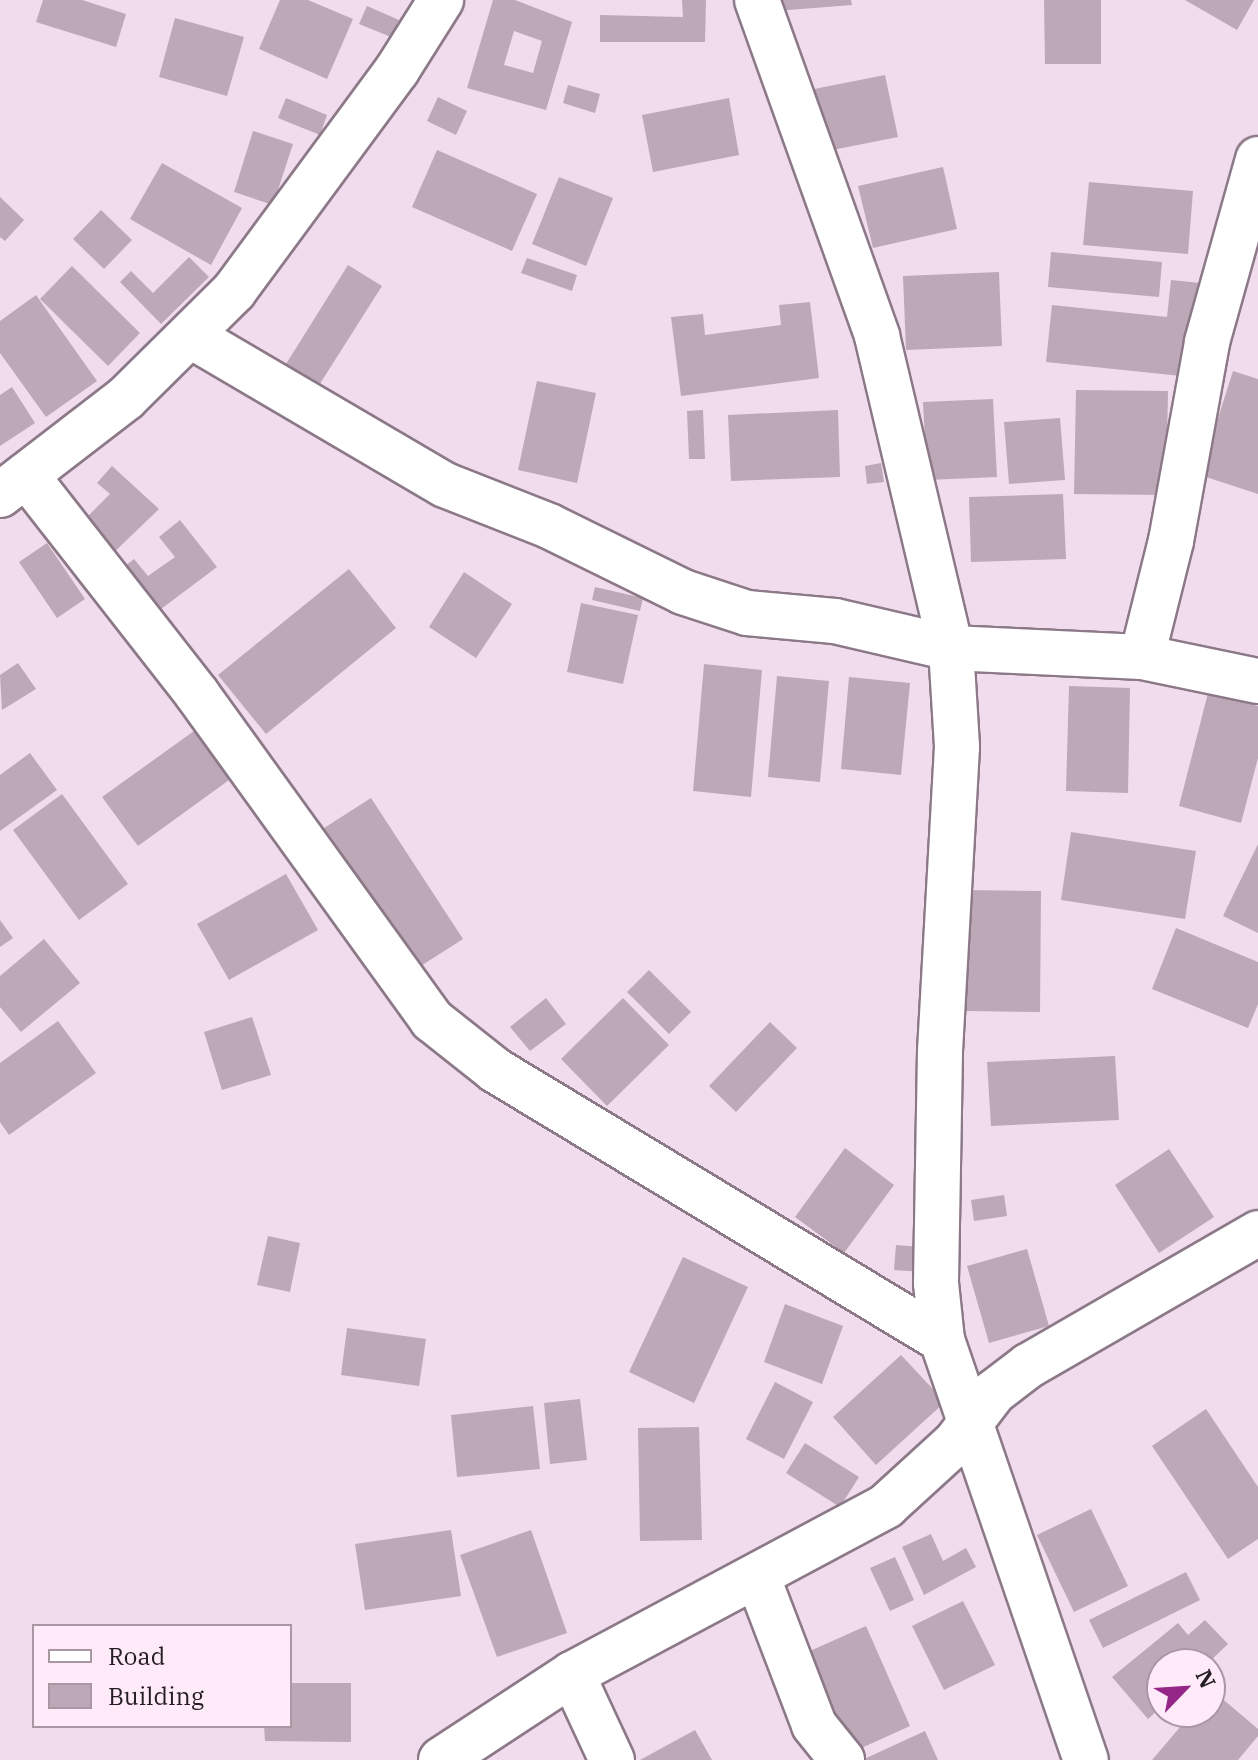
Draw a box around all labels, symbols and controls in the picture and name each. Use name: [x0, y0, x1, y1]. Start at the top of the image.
legend: [32, 1624, 292, 1728]
text: Road: [108, 1640, 165, 1672]
north arrow: [1146, 1648, 1226, 1728]
text: N: [1190, 1664, 1223, 1693]
text: Building: [108, 1680, 204, 1712]

